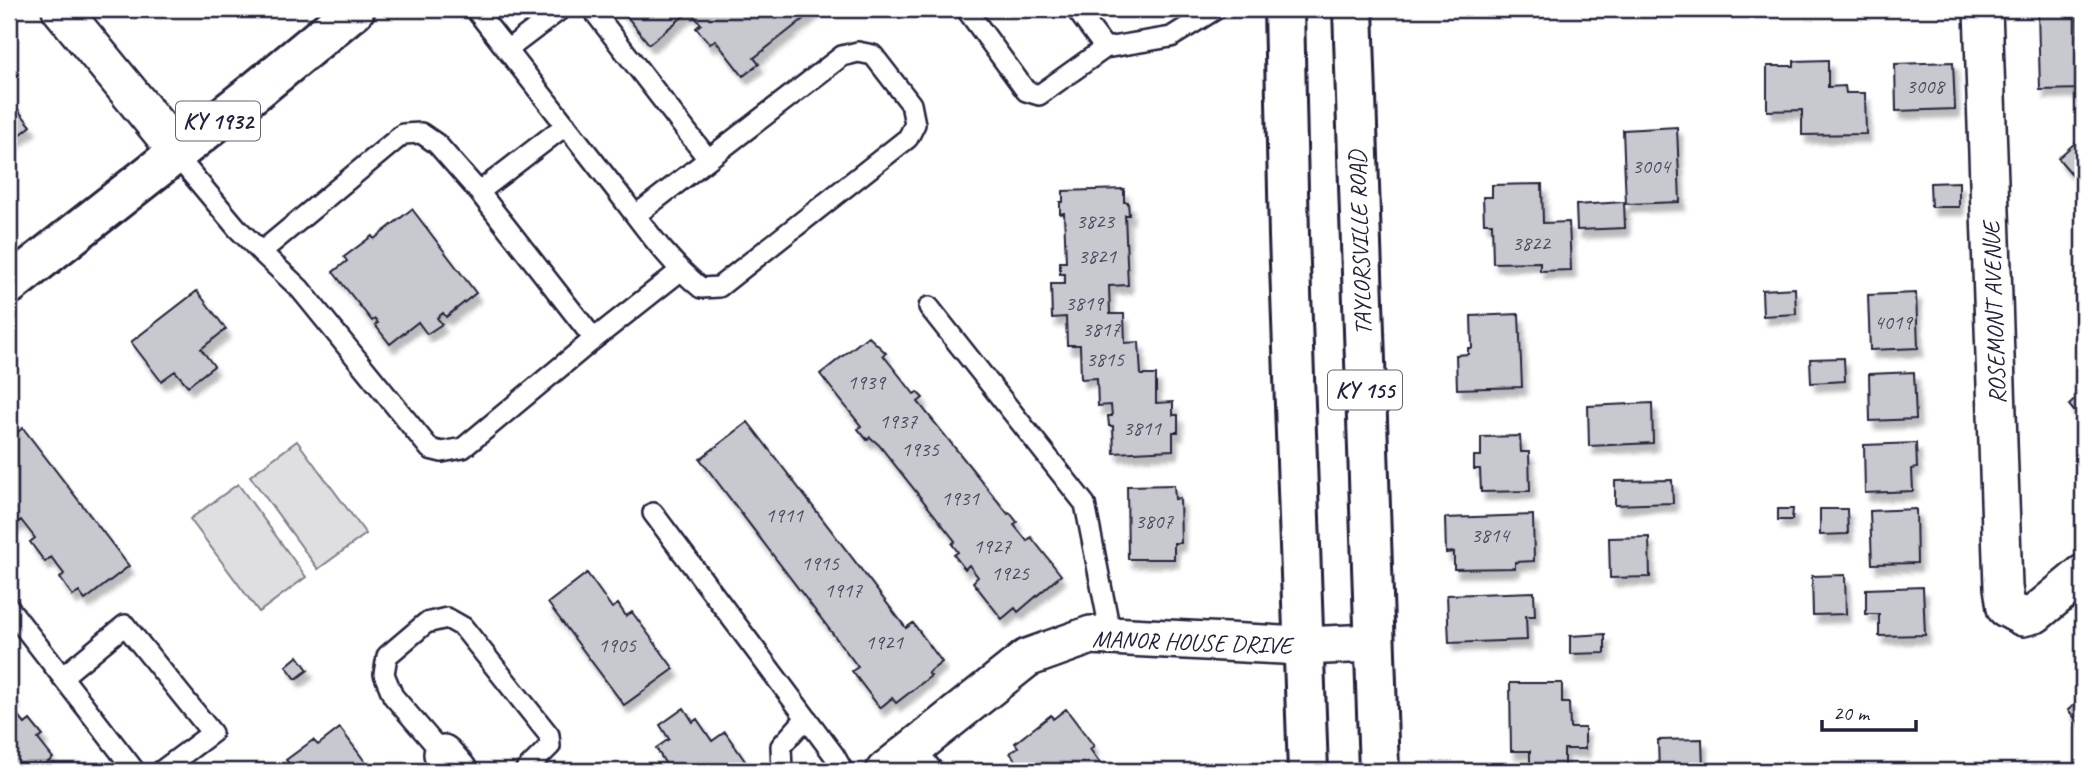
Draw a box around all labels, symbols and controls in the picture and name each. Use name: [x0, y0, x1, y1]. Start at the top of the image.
house number: 3008: [1906, 73, 1946, 99]
road number: KY 1932: [176, 102, 260, 140]
street label: TAYLORSVILLE ROAD: [1342, 148, 1378, 336]
house number: 3004: [1632, 153, 1672, 179]
house number: 3823: [1076, 208, 1115, 234]
street label: ROSEMONT AVENUE: [1976, 218, 2012, 405]
house number: 3822: [1512, 230, 1551, 256]
house number: 3821: [1078, 243, 1117, 269]
house number: 3819: [1065, 290, 1104, 316]
house number: 4019: [1874, 309, 1913, 335]
house number: 3817: [1082, 316, 1121, 342]
house number: 3815: [1086, 346, 1125, 372]
house number: 1939: [847, 369, 886, 395]
road number: KY 155: [1328, 370, 1402, 410]
house number: 1937: [879, 408, 918, 434]
house number: 3811: [1123, 415, 1162, 441]
house number: 1935: [901, 436, 940, 462]
house number: 1931: [941, 485, 980, 511]
house number: 1911: [765, 502, 804, 528]
house number: 3807: [1135, 508, 1174, 534]
house number: 3814: [1471, 522, 1511, 548]
house number: 1927: [973, 533, 1012, 559]
house number: 1915: [801, 550, 840, 576]
house number: 1925: [991, 560, 1030, 586]
house number: 1917: [824, 577, 863, 603]
street label: MANOR HOUSE DRIVE: [1092, 624, 1296, 661]
house number: 1921: [865, 629, 904, 655]
house number: 1905: [598, 632, 637, 658]
scale bar: [1822, 689, 1917, 733]
text: 20 m: [1833, 700, 1871, 726]

